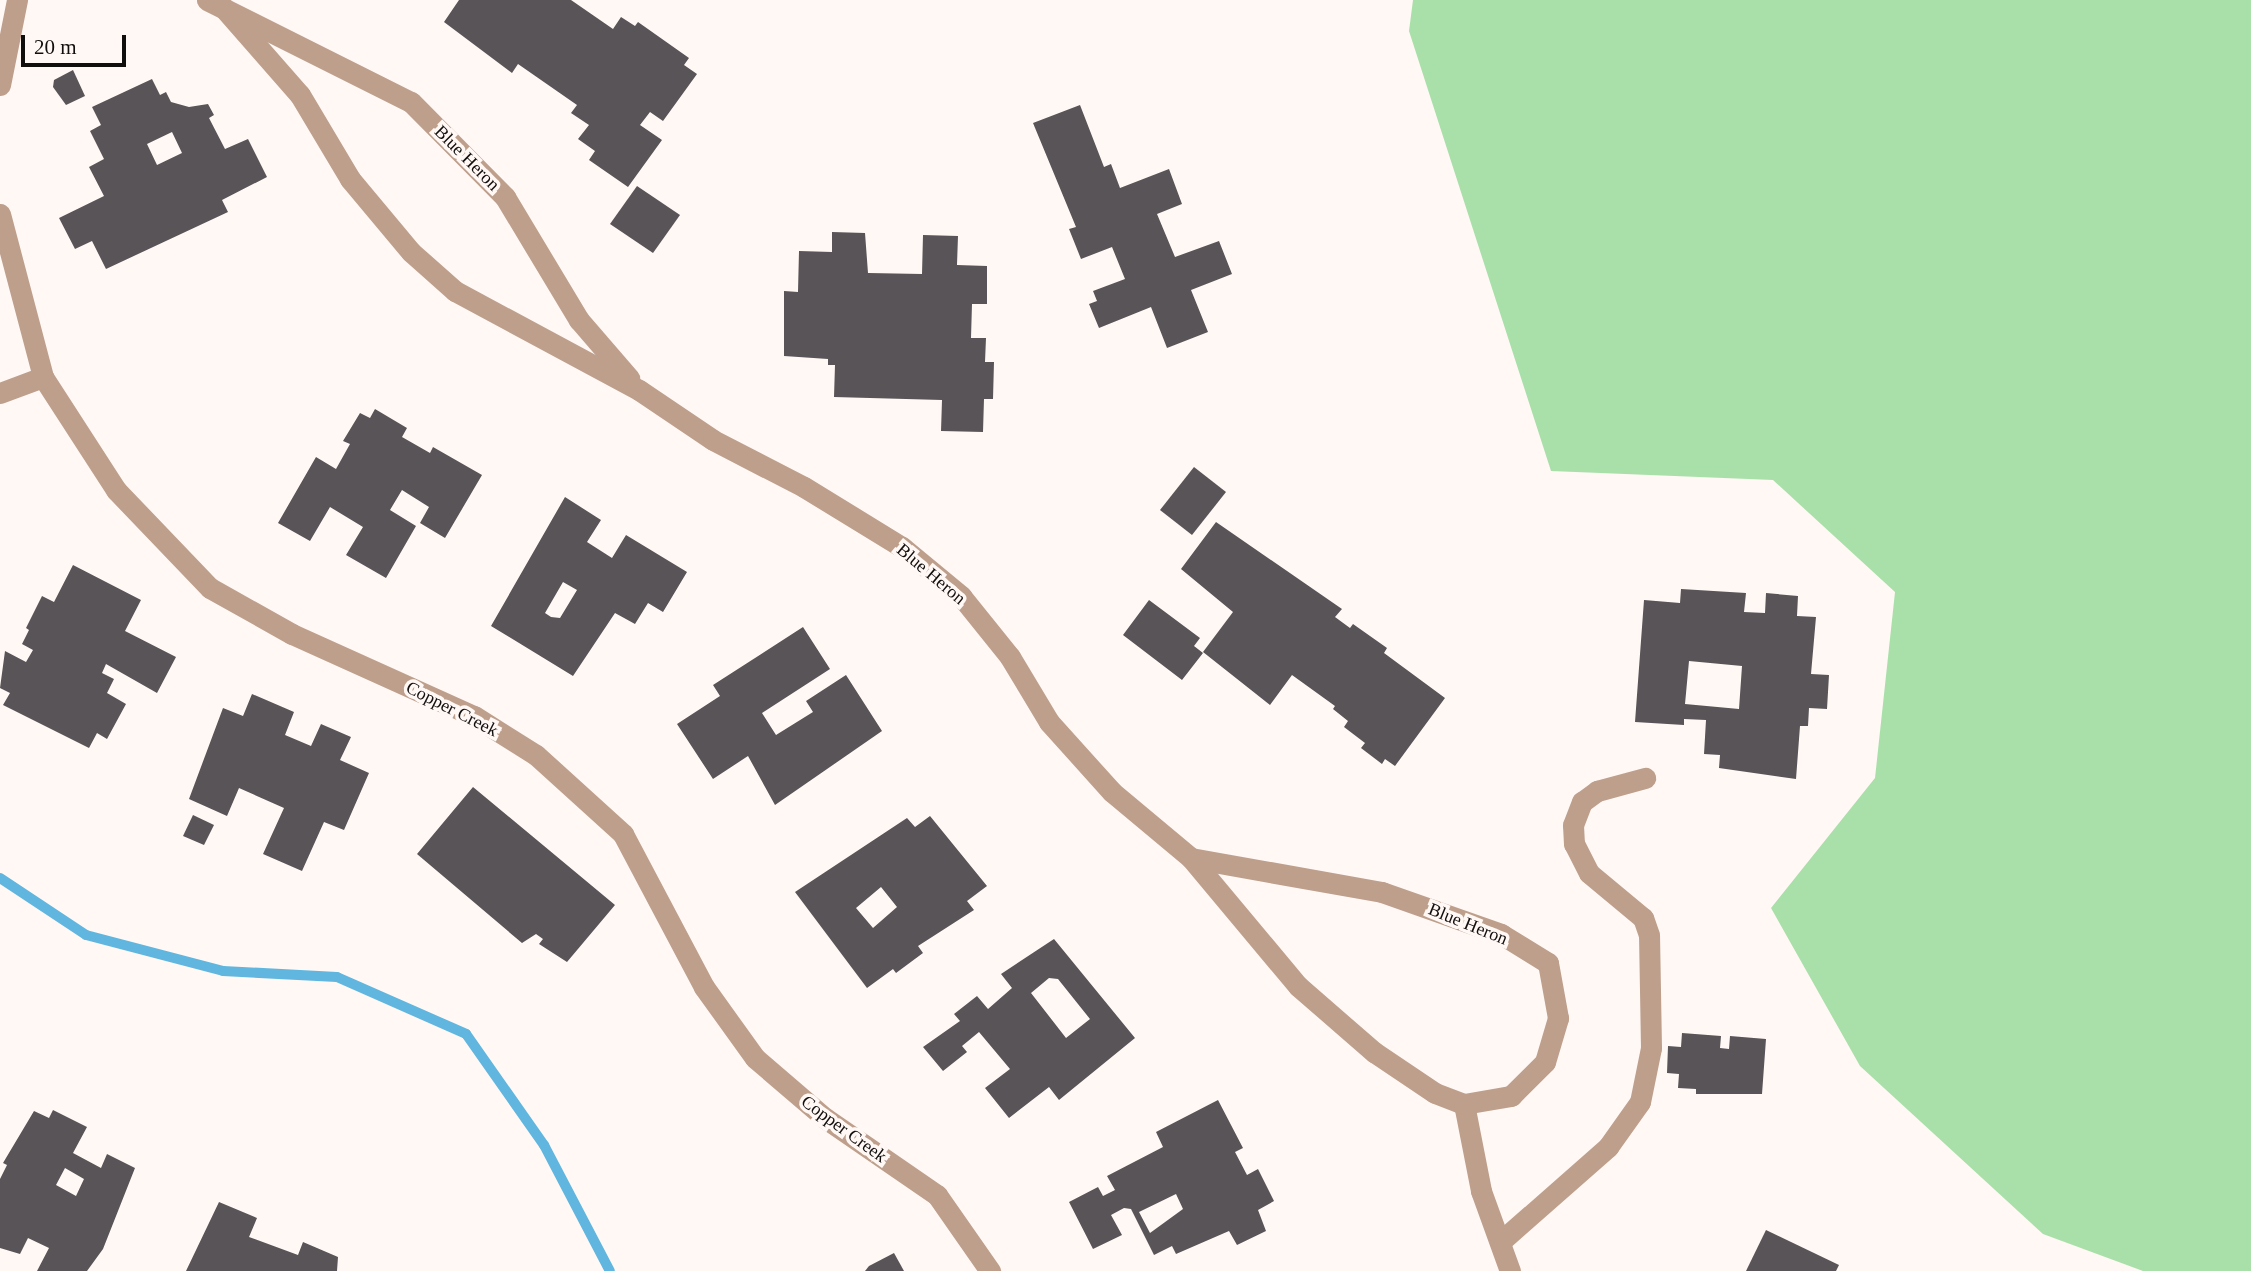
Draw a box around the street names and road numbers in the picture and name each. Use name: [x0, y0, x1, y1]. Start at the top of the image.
street label: Blue Heron: [430, 121, 504, 195]
street label: Blue Heron: [892, 539, 970, 609]
street label: Copper Creek: [402, 677, 502, 741]
street label: Blue Heron: [1425, 898, 1511, 950]
street label: Copper Creek: [797, 1091, 891, 1167]

